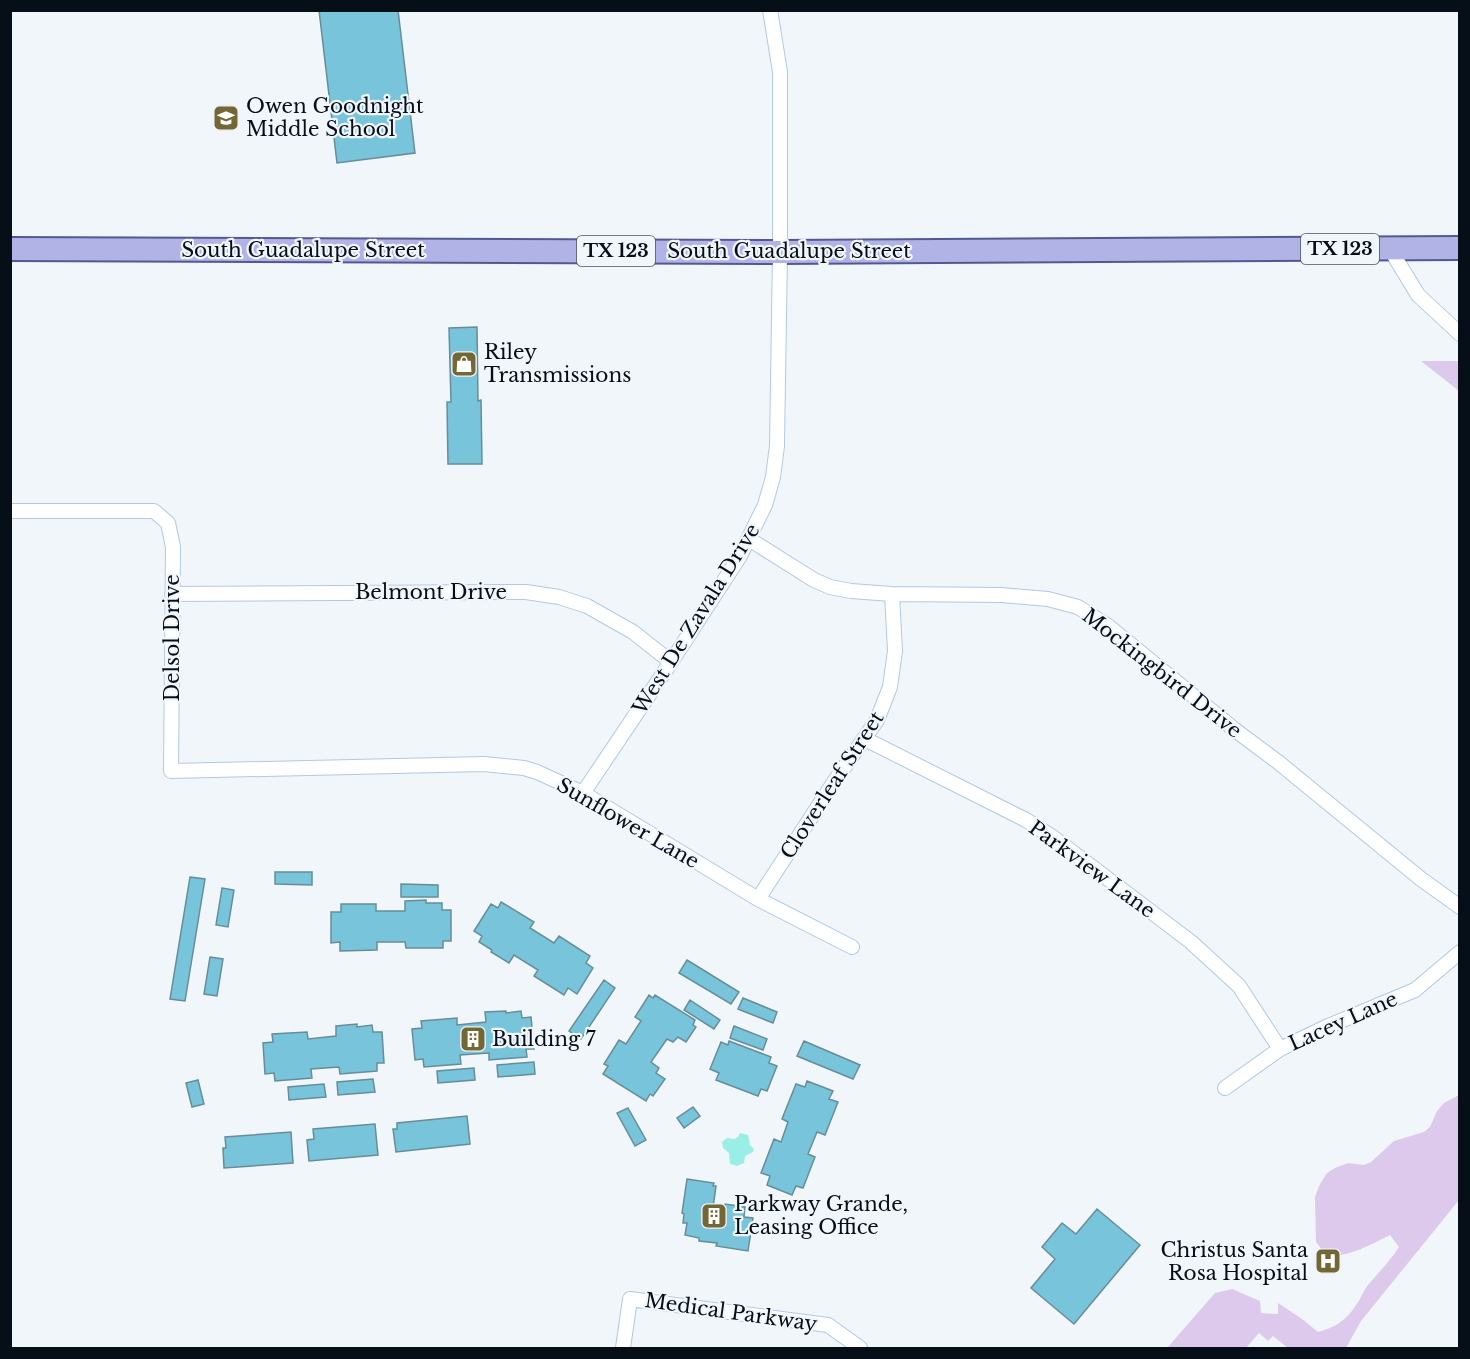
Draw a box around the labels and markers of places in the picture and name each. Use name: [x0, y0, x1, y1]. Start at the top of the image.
place label: Owen Goodnight Middle School: [246, 94, 424, 141]
school or university icon: Owen Goodnight Middle School: [211, 103, 241, 133]
place label: Riley Transmissions: [484, 340, 631, 387]
shop icon: Riley Transmissions: [449, 349, 479, 379]
building icon: Building 7: [458, 1024, 488, 1054]
place label: Building 7: [492, 1027, 597, 1051]
place label: Parkway Grande, Leasing Office: [734, 1192, 908, 1239]
building icon: Parkway Grande, Leasing Office: [699, 1201, 729, 1231]
place label: Christus Santa Rosa Hospital: [1161, 1238, 1309, 1285]
hospital icon: Christus Santa Rosa Hospital: [1313, 1246, 1343, 1276]

